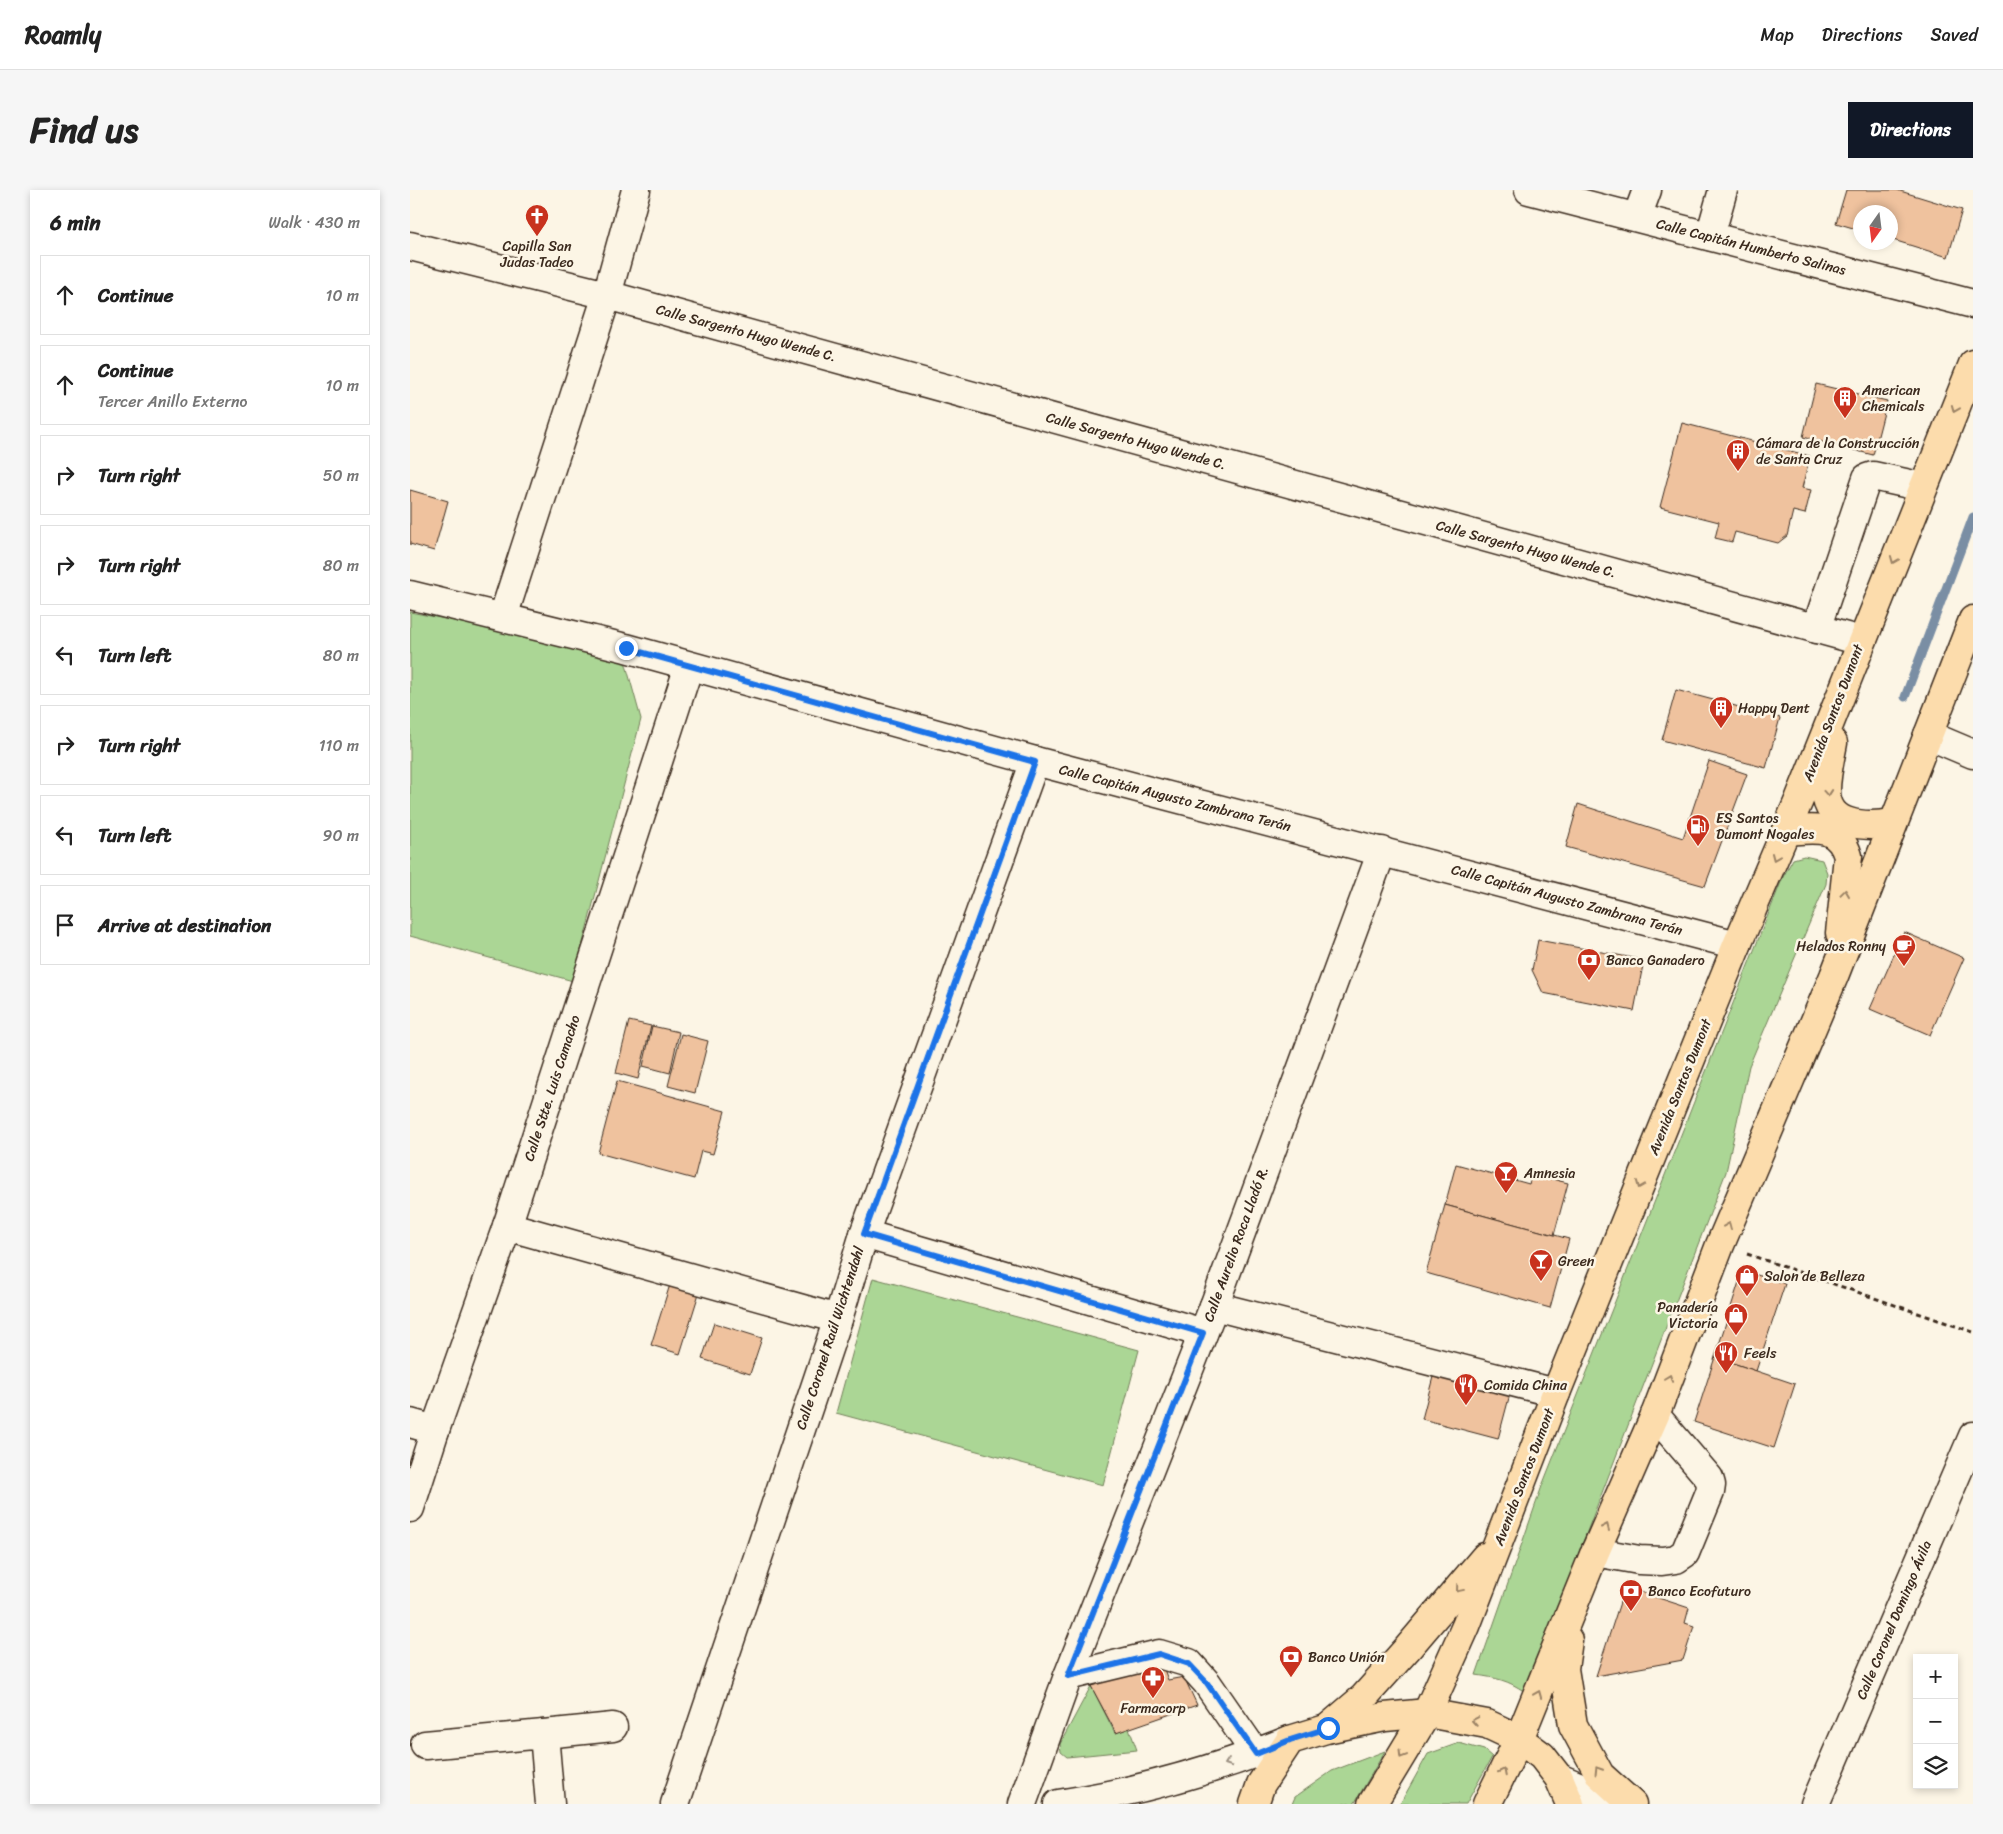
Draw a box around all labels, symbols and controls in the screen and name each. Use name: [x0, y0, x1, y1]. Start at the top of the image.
text: Roamly: [25, 14, 101, 56]
text: Map: [1761, 19, 1794, 51]
text: Directions: [1822, 19, 1903, 51]
text: Saved: [1931, 19, 1978, 51]
text: Find us: [30, 99, 138, 161]
button: Directions: [1848, 102, 1973, 158]
church icon: Capilla San Judas Tadeo: [524, 203, 550, 237]
text: 6 min: [50, 204, 101, 242]
north arrow: [1853, 205, 1898, 250]
text: Walk · 430 m: [269, 208, 360, 237]
street label: Calle Capitán Humberto Salinas: [1654, 211, 1849, 283]
place label: Capilla San Judas Tadeo: [499, 234, 574, 275]
text: Continue: [98, 279, 174, 312]
icon: ahead: [51, 281, 79, 309]
text: 10 m: [326, 281, 359, 310]
street label: Calle Sargento Hugo Wende C.: [653, 297, 839, 369]
text: Continue: [98, 354, 174, 387]
icon: ahead: [51, 371, 79, 399]
text: 10 m: [326, 371, 359, 400]
place label: American Chemicals: [1861, 378, 1925, 419]
building icon: American Chemicals: [1832, 385, 1858, 419]
text: Tercer Anillo Externo: [98, 387, 248, 416]
one-way arrow: [1950, 404, 1961, 413]
street label: Calle Sargento Hugo Wende C.: [1043, 405, 1229, 477]
place label: Cámara de la Construcción de Santa Cruz: [1756, 431, 1920, 472]
building icon: Cámara de la Construcción de Santa Cruz: [1725, 438, 1751, 472]
text: Turn right: [98, 459, 180, 492]
icon: right: [51, 461, 79, 489]
text: 50 m: [323, 461, 359, 490]
street label: Calle Sargento Hugo Wende C.: [1433, 513, 1619, 585]
text: Turn right: [98, 549, 180, 582]
icon: right: [51, 551, 79, 579]
text: 80 m: [323, 551, 359, 580]
one-way arrow: [1889, 555, 1900, 564]
route end: [615, 637, 638, 660]
text: Turn left: [98, 639, 171, 672]
street label: Avenida Santos Dumont: [1795, 639, 1871, 786]
icon: left: [51, 641, 79, 669]
text: 80 m: [323, 641, 359, 670]
building icon: Happy Dent: [1708, 695, 1734, 729]
place label: Happy Dent: [1738, 696, 1810, 721]
text: Turn right: [98, 729, 180, 762]
icon: right: [51, 731, 79, 759]
text: 110 m: [319, 731, 359, 760]
street label: Calle Capitán Augusto Zambrana Terán: [1056, 757, 1294, 839]
one-way arrow: [1822, 789, 1833, 797]
place label: ES Santos Dumont Nogales: [1716, 806, 1814, 847]
fuel station icon: ES Santos Dumont Nogales: [1685, 813, 1711, 847]
text: Turn left: [98, 819, 171, 852]
icon: left: [51, 821, 79, 849]
text: 90 m: [323, 821, 359, 850]
one-way arrow: [1770, 852, 1781, 861]
street label: Calle Capitán Augusto Zambrana Terán: [1448, 857, 1686, 943]
one-way arrow: [1839, 889, 1850, 897]
text: Arrive at destination: [98, 909, 271, 942]
icon: arrive: [51, 911, 79, 939]
cafe icon: Helados Ronny: [1891, 933, 1917, 967]
place label: Helados Ronny: [1796, 934, 1887, 959]
bank icon: Banco Ganadero: [1576, 947, 1602, 981]
place label: Banco Ganadero: [1606, 948, 1705, 973]
street label: Calle Stte. Luis Camacho: [517, 1012, 587, 1164]
street label: Avenida Santos Dumont: [1641, 1014, 1719, 1160]
bar icon: Amnesia: [1493, 1160, 1519, 1194]
place label: Amnesia: [1523, 1161, 1575, 1186]
street label: Calle Aurelio Roca Lladó R.: [1196, 1163, 1276, 1325]
one-way arrow: [1636, 1180, 1646, 1189]
one-way arrow: [1722, 1222, 1733, 1231]
street label: Calle Coronel Raúl Wichtendahl: [789, 1242, 872, 1433]
bar icon: Green: [1528, 1248, 1554, 1282]
place label: Green: [1558, 1249, 1595, 1274]
shop icon: Salon de Belleza: [1734, 1263, 1760, 1297]
place label: Salon de Belleza: [1764, 1264, 1865, 1289]
place label: Panadería Victoria: [1657, 1295, 1718, 1336]
shop icon: Panadería Victoria: [1723, 1302, 1749, 1336]
restaurant icon: Feels: [1713, 1340, 1739, 1374]
place label: Feels: [1744, 1341, 1777, 1366]
restaurant icon: Comida China: [1453, 1372, 1479, 1406]
place label: Comida China: [1484, 1373, 1568, 1398]
one-way arrow: [1663, 1374, 1673, 1382]
street label: Avenida Santos Dumont: [1486, 1403, 1562, 1550]
one-way arrow: [1599, 1523, 1610, 1532]
street label: Calle Coronel Domingo Ávila: [1849, 1536, 1939, 1704]
bank icon: Banco Ecofuturo: [1618, 1578, 1644, 1612]
place label: Banco Ecofuturo: [1648, 1579, 1751, 1604]
one-way arrow: [1455, 1583, 1464, 1592]
bank icon: Banco Unión: [1278, 1644, 1304, 1678]
place label: Banco Unión: [1308, 1645, 1385, 1670]
map controls: [1913, 1654, 1958, 1789]
button: +: [1913, 1654, 1958, 1699]
pharmacy icon: Farmacorp: [1140, 1665, 1166, 1699]
one-way arrow: [1532, 1690, 1542, 1699]
place label: Farmacorp: [1120, 1696, 1186, 1721]
button: −: [1913, 1699, 1958, 1744]
route start: [1317, 1717, 1340, 1740]
one-way arrow: [1470, 1717, 1479, 1727]
button: layers: [1913, 1744, 1958, 1789]
one-way arrow: [1398, 1749, 1408, 1758]
one-way arrow: [1225, 1757, 1233, 1767]
one-way arrow: [1595, 1766, 1604, 1775]
one-way arrow: [1497, 1768, 1507, 1777]

